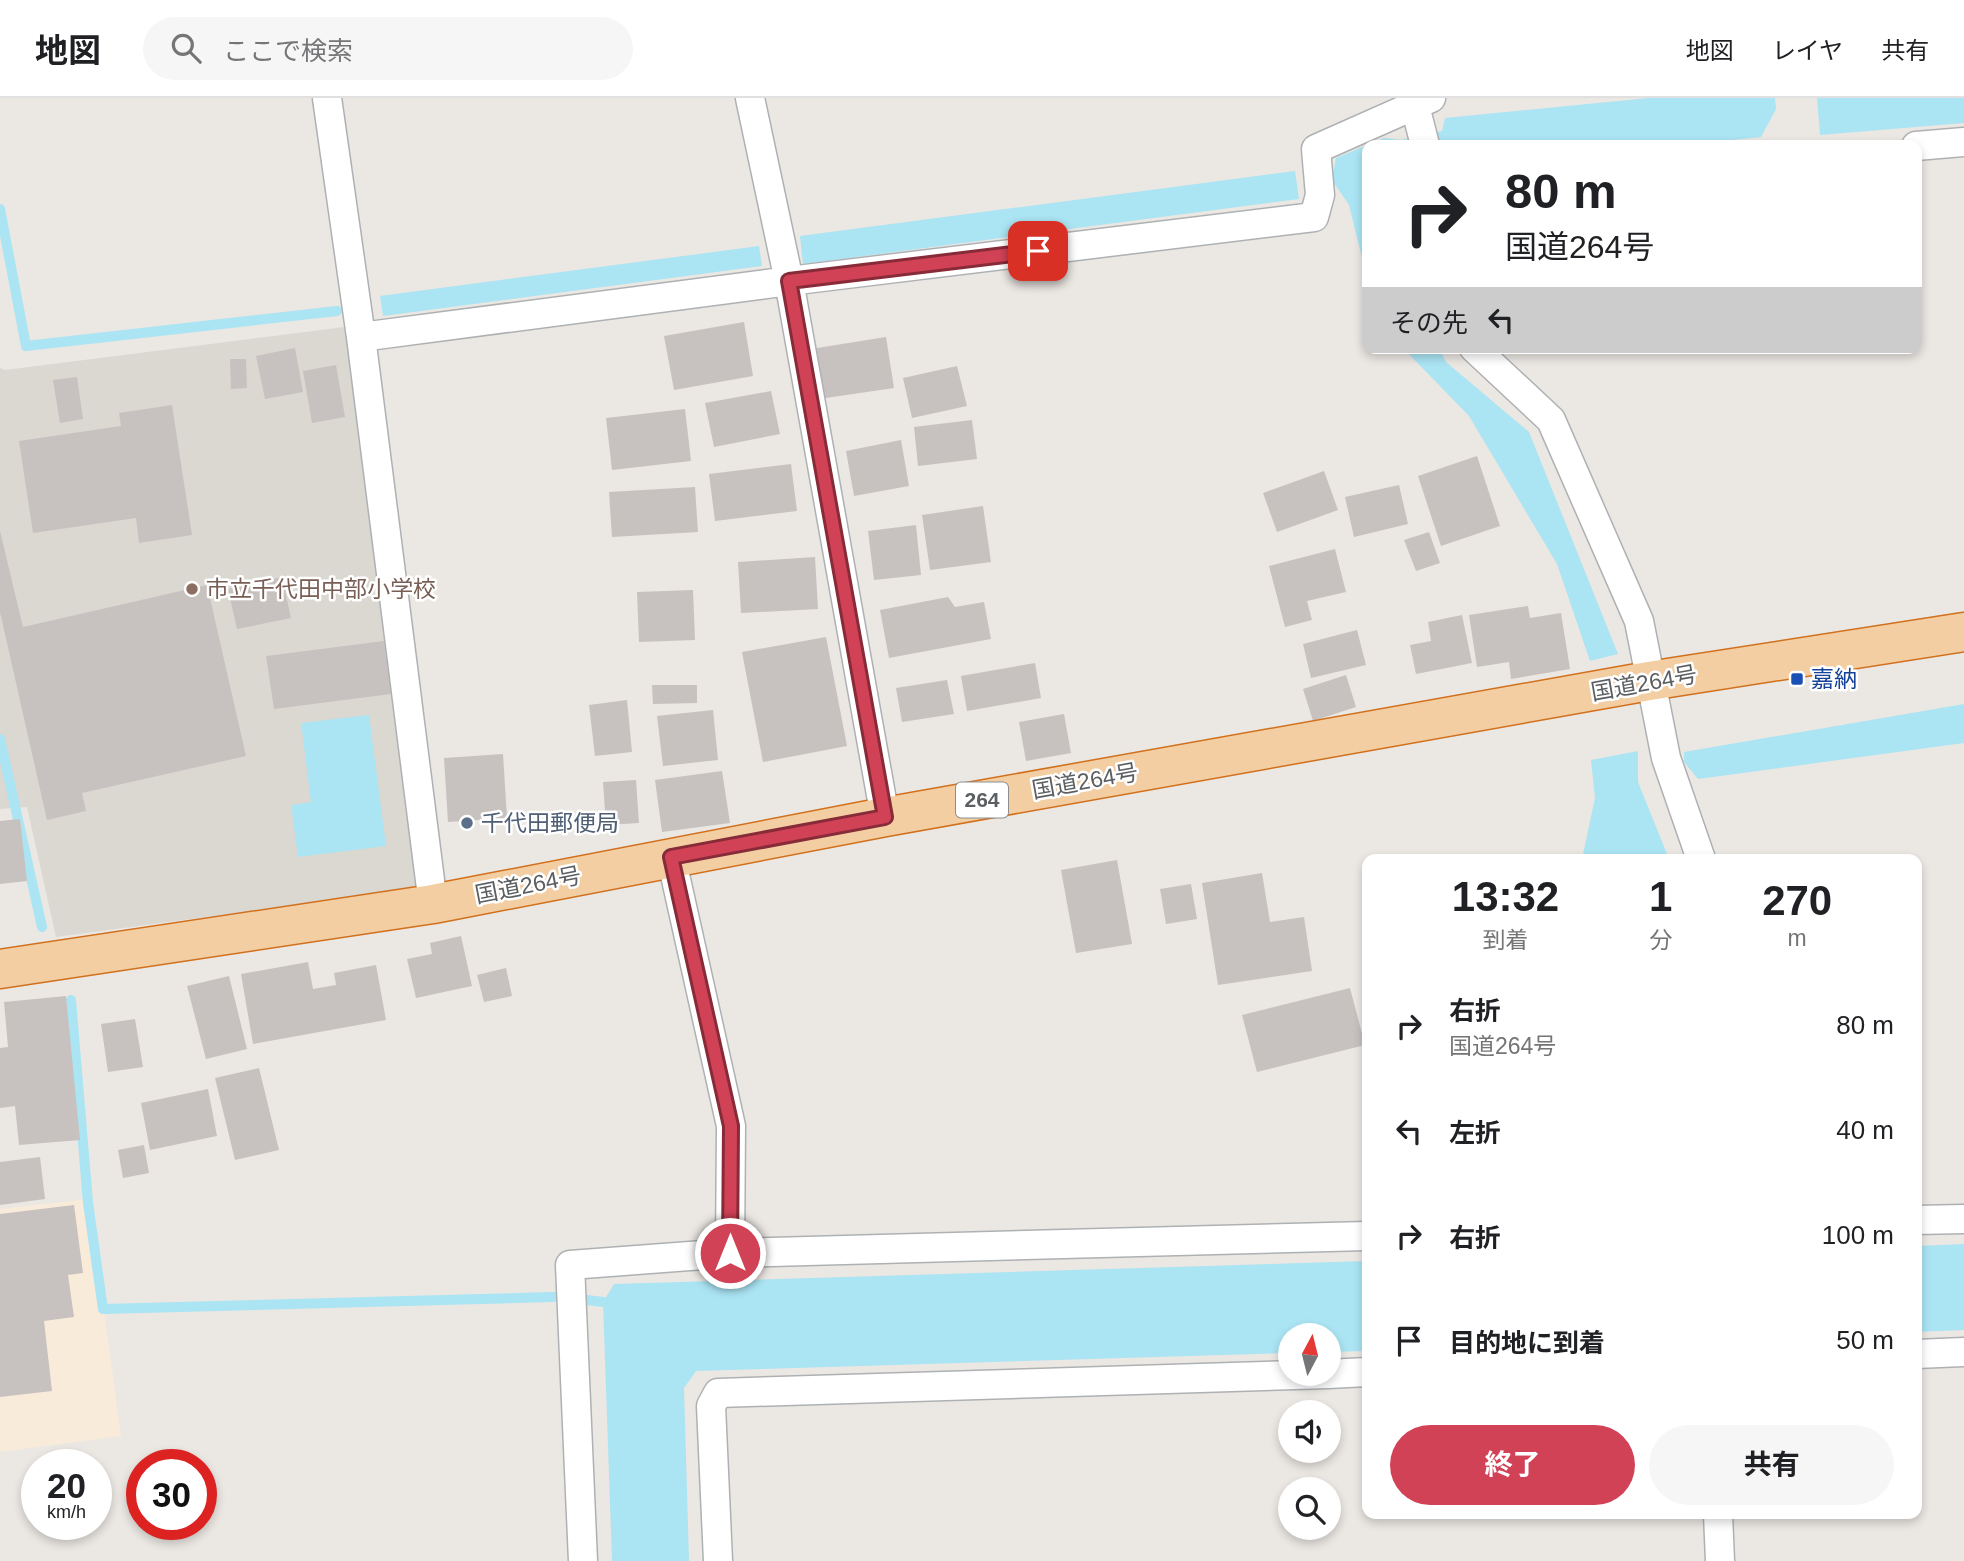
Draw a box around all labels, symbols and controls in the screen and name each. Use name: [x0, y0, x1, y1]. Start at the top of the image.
search box: [143, 17, 633, 80]
icon: search: [167, 29, 205, 67]
text: 地図: [35, 32, 101, 69]
text: ここで検索: [223, 36, 353, 66]
text: 地図: [1686, 37, 1734, 64]
text: レイヤ: [1772, 37, 1843, 64]
text: 共有: [1881, 37, 1929, 64]
text: 80 m: [1505, 164, 1617, 218]
icon: right: [1390, 168, 1481, 259]
pin: [1008, 221, 1068, 281]
text: 国道264号: [1505, 229, 1654, 265]
icon: arrive: [1019, 232, 1057, 270]
icon: left: [1482, 301, 1520, 339]
text: その先: [1390, 308, 1468, 338]
place label: 市立千代田中部小学校: [206, 576, 436, 602]
marker: 市立千代田中部小学校: [184, 581, 200, 597]
street label: 国道264号: [1589, 661, 1699, 705]
place label: 嘉納: [1811, 666, 1857, 692]
marker: 嘉納: [1789, 671, 1805, 687]
street label: 国道264号: [1030, 759, 1140, 803]
road number: 264: [956, 782, 1008, 818]
place label: 千代田郵便局: [481, 810, 619, 836]
marker: 千代田郵便局: [459, 815, 475, 831]
street label: 国道264号: [473, 862, 583, 908]
text: 13:32: [1452, 873, 1559, 920]
text: 1: [1649, 873, 1672, 920]
text: 270: [1762, 877, 1832, 924]
text: m: [1788, 925, 1807, 951]
text: 到着: [1482, 927, 1528, 953]
text: 分: [1649, 927, 1672, 953]
text: 右折: [1449, 996, 1501, 1026]
icon: right: [1390, 1007, 1428, 1045]
text: 80 m: [1836, 1010, 1894, 1040]
text: 国道264号: [1449, 1033, 1556, 1059]
icon: left: [1390, 1112, 1428, 1150]
text: 40 m: [1836, 1115, 1894, 1145]
text: 左折: [1449, 1118, 1501, 1148]
position arrow: [693, 1216, 767, 1290]
icon: right: [1390, 1217, 1428, 1255]
text: 100 m: [1822, 1220, 1894, 1250]
text: 右折: [1449, 1223, 1501, 1253]
icon: arrive: [1390, 1322, 1428, 1360]
north arrow: [1278, 1323, 1340, 1386]
map controls: [1278, 1323, 1341, 1540]
text: 50 m: [1836, 1325, 1894, 1355]
text: 目的地に到着: [1449, 1328, 1605, 1358]
button: sound: [1278, 1400, 1341, 1463]
button: 終了: [1390, 1425, 1635, 1505]
button: 共有: [1649, 1425, 1894, 1505]
speed limit sign: 30: [126, 1449, 217, 1540]
text: 20: [47, 1466, 86, 1505]
button: search: [1278, 1477, 1341, 1540]
text: km/h: [47, 1502, 86, 1522]

